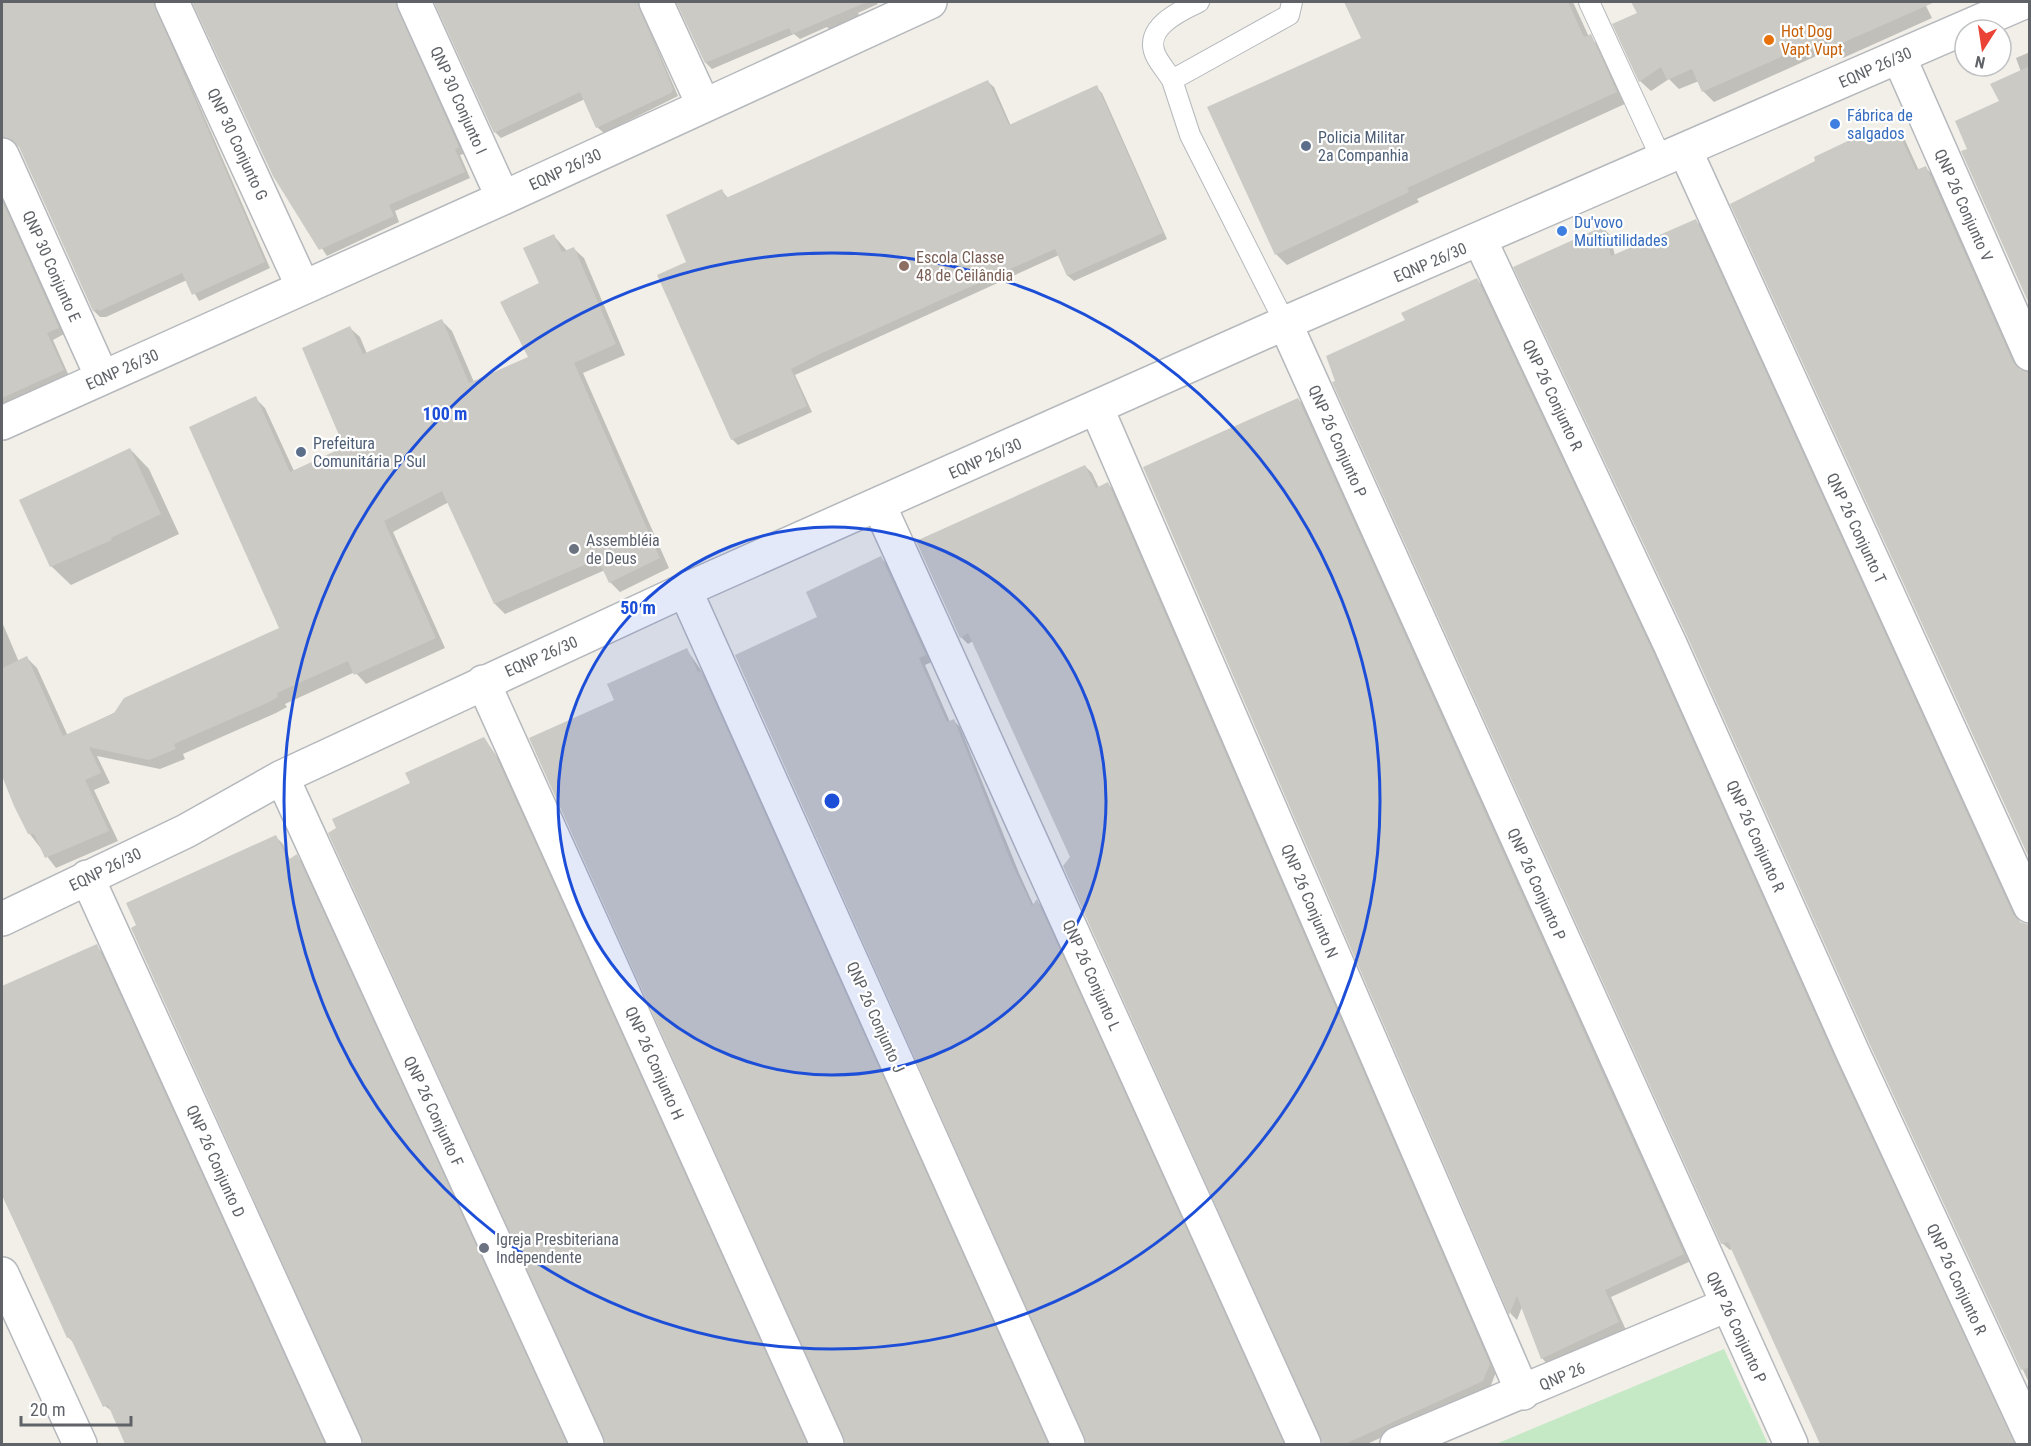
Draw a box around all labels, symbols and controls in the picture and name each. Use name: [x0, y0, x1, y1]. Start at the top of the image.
north arrow: [1953, 18, 2013, 78]
place label: Hot Dog Vapt Vupt: [1781, 22, 1843, 59]
marker: Hot Dog Vapt Vupt: [1762, 33, 1776, 47]
street label: QNP 30 Conjunto I: [426, 43, 491, 157]
street label: EQNP 26/30: [1836, 43, 1914, 92]
text: N: [1973, 52, 1987, 72]
street label: QNP 30 Conjunto G: [203, 85, 272, 203]
place label: Fábrica de salgados: [1847, 106, 1913, 143]
marker: Fábrica de salgados: [1828, 117, 1842, 131]
place label: Policia Militar 2a Companhia: [1318, 128, 1409, 165]
marker: Policia Militar 2a Companhia: [1299, 139, 1313, 153]
street label: EQNP 26/30: [526, 144, 604, 194]
street label: QNP 26 Conjunto V: [1930, 146, 1997, 264]
street label: QNP 30 Conjunto E: [19, 208, 85, 325]
place label: Du'vovo Multiutilidades: [1574, 213, 1668, 250]
marker: Du'vovo Multiutilidades: [1555, 224, 1569, 238]
street label: EQNP 26/30: [1391, 239, 1470, 286]
place label: Escola Classe 48 de Ceilândia: [916, 248, 1013, 285]
marker: Escola Classe 48 de Ceilândia: [897, 259, 911, 273]
street label: QNP 26 Conjunto R: [1519, 337, 1587, 454]
street label: EQNP 26/30: [83, 345, 161, 394]
street label: QNP 26 Conjunto P: [1304, 382, 1371, 500]
text: 100 m: [423, 403, 467, 424]
place label: Prefeitura Comunitária P Sul: [313, 434, 426, 471]
street label: EQNP 26/30: [946, 434, 1024, 483]
marker: Prefeitura Comunitária P Sul: [294, 445, 308, 459]
street label: QNP 26 Conjunto T: [1823, 470, 1890, 586]
place label: Assembléia de Deus: [586, 531, 660, 568]
marker: Assembléia de Deus: [567, 542, 581, 556]
text: 50 m: [620, 597, 656, 618]
street label: EQNP 26/30: [502, 632, 580, 681]
street label: QNP 26 Conjunto R: [1722, 777, 1789, 895]
centre of rings: [822, 791, 842, 811]
street label: QNP 26 Conjunto P: [1503, 825, 1570, 943]
street label: QNP 26 Conjunto N: [1277, 841, 1342, 961]
street label: EQNP 26/30: [66, 844, 144, 895]
street label: QNP 26 Conjunto L: [1059, 917, 1125, 1034]
street label: QNP 26 Conjunto J: [843, 959, 909, 1076]
street label: QNP 26 Conjunto H: [621, 1004, 688, 1123]
street label: QNP 26 Conjunto F: [400, 1053, 468, 1170]
street label: QNP 26 Conjunto D: [182, 1102, 249, 1220]
street label: QNP 26 Conjunto R: [1923, 1221, 1991, 1338]
place label: Igreja Presbiteriana Independente: [496, 1230, 619, 1267]
marker: Igreja Presbiteriana Independente: [477, 1241, 491, 1255]
street label: QNP 26 Conjunto P: [1702, 1269, 1771, 1386]
street label: QNP 26: [1536, 1358, 1588, 1395]
scale bar: [21, 1389, 130, 1427]
text: 20 m: [30, 1399, 65, 1420]

